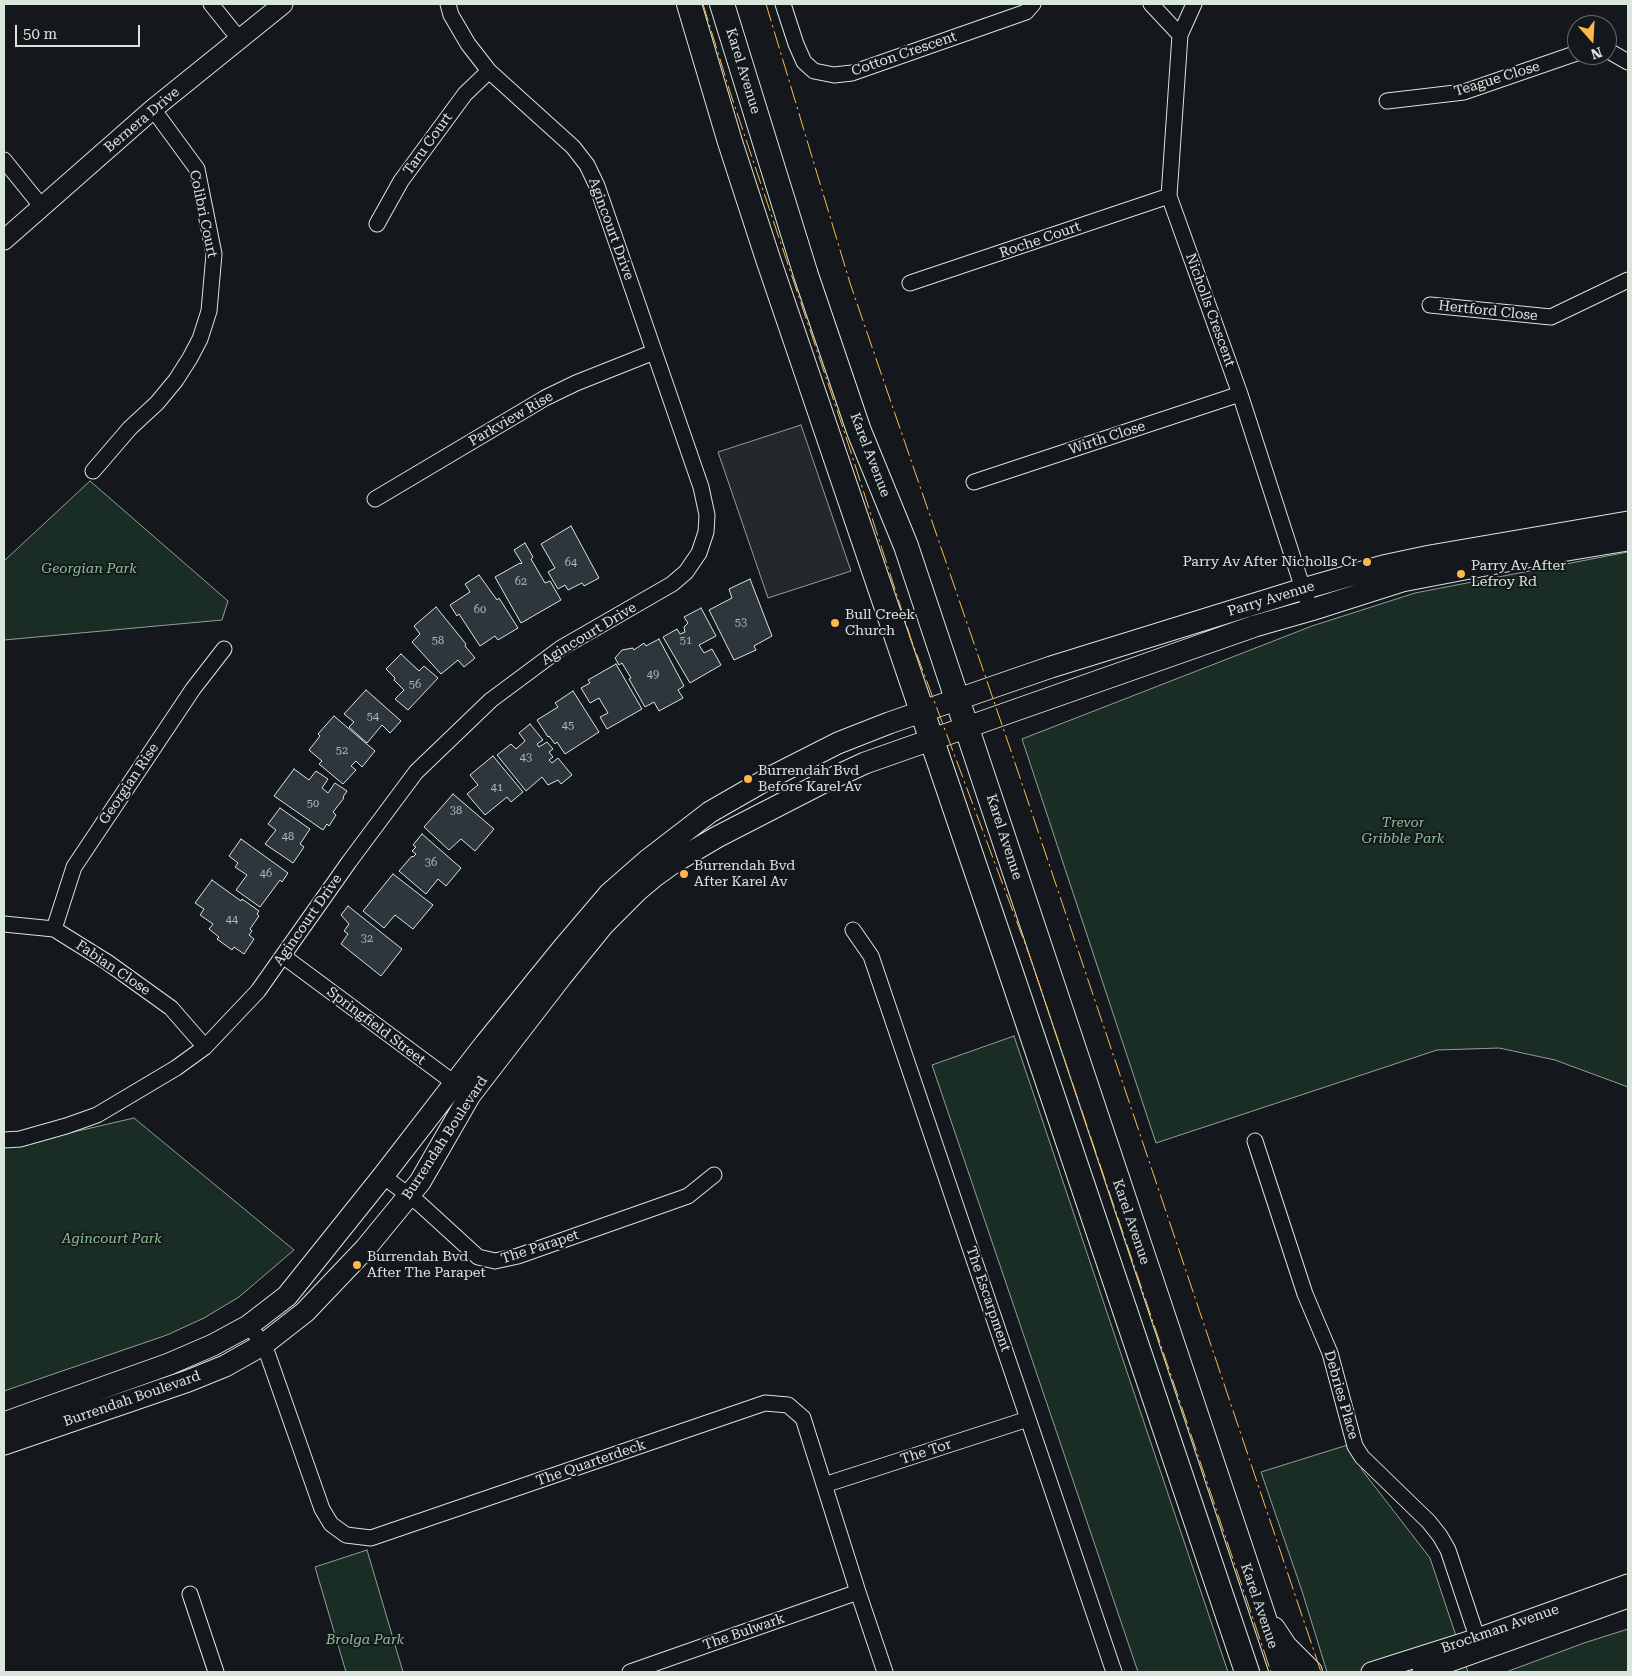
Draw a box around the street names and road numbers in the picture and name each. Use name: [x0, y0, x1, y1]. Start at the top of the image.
street label: Karel Avenue: [722, 26, 764, 116]
street label: Cotton Crescent: [849, 28, 959, 80]
street label: Teague Close: [1452, 58, 1542, 100]
street label: Bernera Drive: [101, 84, 183, 156]
street label: Taru Court: [400, 110, 456, 178]
street label: Colibri Court: [186, 169, 220, 259]
street label: Agincourt Drive: [585, 175, 637, 283]
street label: Roche Court: [997, 218, 1083, 262]
street label: Nicholls Crescent: [1182, 251, 1238, 369]
street label: Hertford Close: [1438, 297, 1538, 325]
street label: Parkview Rise: [466, 388, 556, 450]
street label: Karel Avenue: [846, 411, 894, 499]
street label: Wirth Close: [1067, 418, 1147, 458]
street label: Parry Avenue: [1226, 578, 1316, 620]
street label: Agincourt Drive: [538, 599, 640, 669]
street label: Georgian Rise: [96, 740, 162, 828]
street label: Karel Avenue: [982, 792, 1026, 882]
street label: Agincourt Drive: [270, 871, 346, 969]
street label: Fabian Close: [73, 937, 153, 999]
street label: Springfield Street: [323, 983, 429, 1069]
street label: Burrendah Boulevard: [399, 1073, 491, 1203]
street label: Karel Avenue: [1109, 1177, 1153, 1267]
street label: The Parapet: [499, 1226, 581, 1268]
street label: The Escarpment: [962, 1244, 1014, 1354]
street label: Debries Place: [1320, 1349, 1362, 1441]
street label: Burrendah Boulevard: [61, 1368, 203, 1430]
street label: The Quarterdeck: [534, 1436, 648, 1490]
street label: The Tor: [898, 1436, 954, 1468]
street label: Karel Avenue: [1237, 1561, 1281, 1651]
street label: Brockman Avenue: [1439, 1601, 1561, 1657]
street label: The Bulwark: [701, 1610, 787, 1654]

